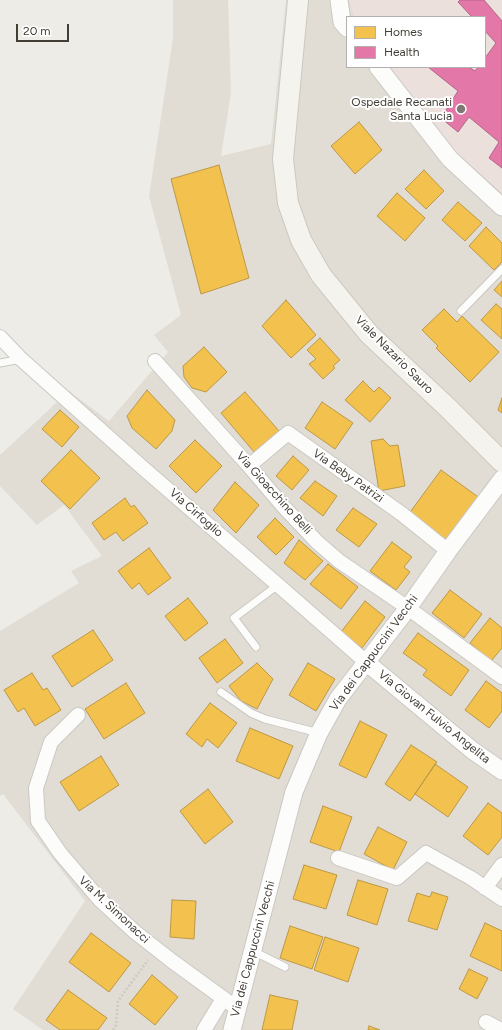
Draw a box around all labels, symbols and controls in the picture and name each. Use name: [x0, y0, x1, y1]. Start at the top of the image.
scale bar: [18, 16, 71, 42]
legend: [346, 16, 486, 68]
text: 20 m: [23, 24, 51, 38]
text: Homes: [384, 25, 422, 39]
text: Health: [384, 45, 420, 59]
place label: Ospedale Recanati Santa Lucia: [351, 95, 452, 123]
marker: Ospedale Recanati Santa Lucia: [455, 103, 467, 115]
street label: Viale Nazario Sauro: [352, 313, 436, 397]
street label: Via Beby Patrizi: [310, 446, 386, 506]
street label: Via Gioacchino Belli: [233, 449, 315, 537]
street label: Via Cirfoglio: [166, 486, 226, 540]
street label: Via dei Cappuccini Vecchi: [327, 592, 421, 714]
street label: Via Giovan Fulvio Angelita: [375, 667, 493, 767]
street label: Via M. Simonacci: [76, 873, 152, 947]
street label: Via dei Cappuccini Vecchi: [228, 879, 278, 1019]

